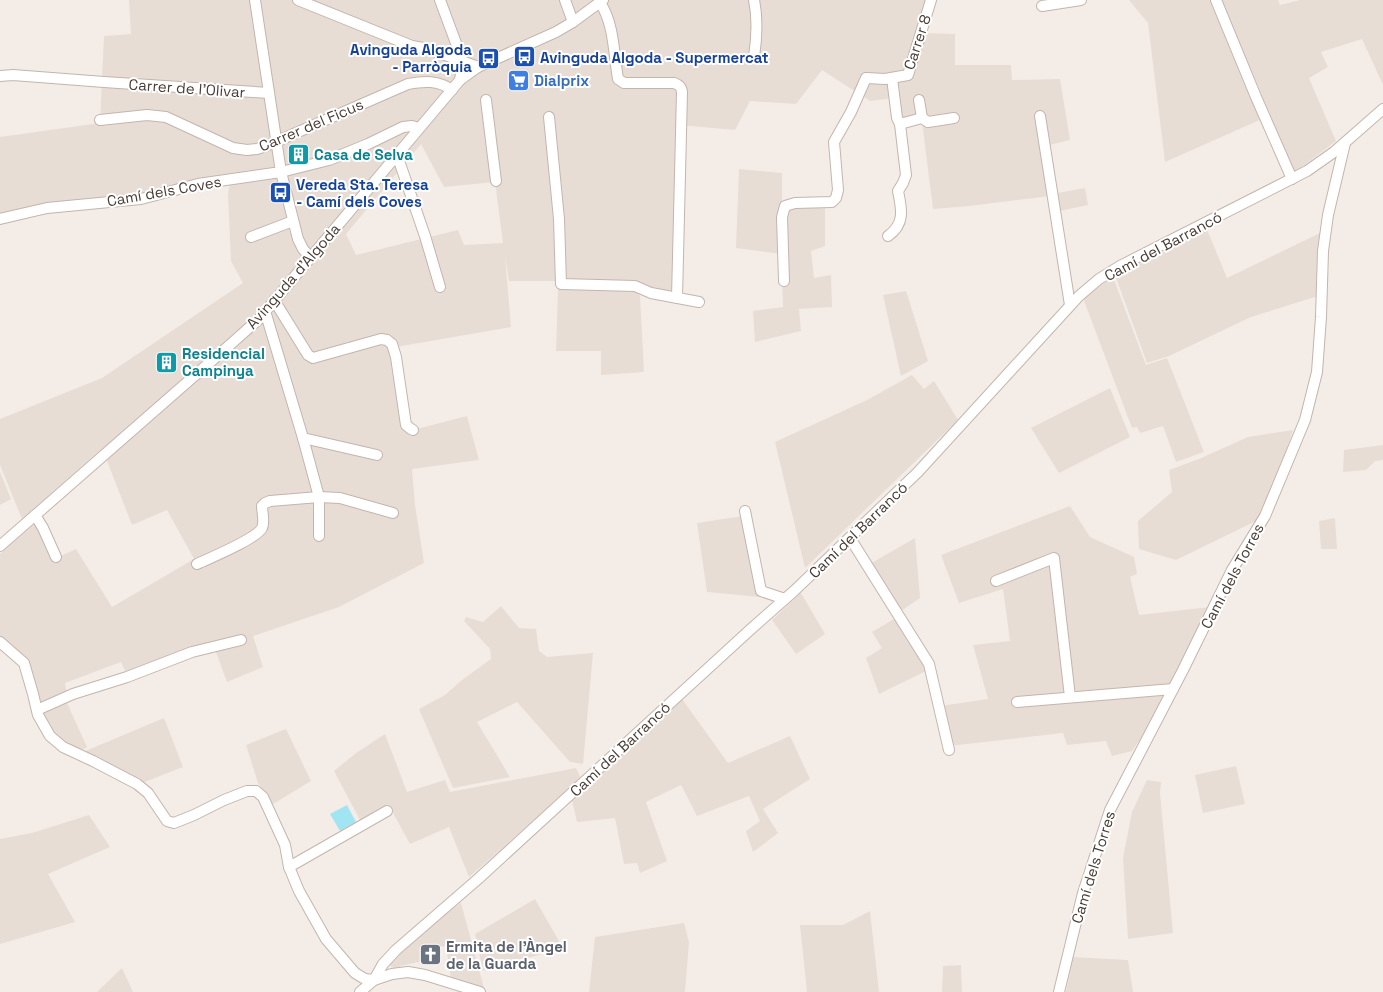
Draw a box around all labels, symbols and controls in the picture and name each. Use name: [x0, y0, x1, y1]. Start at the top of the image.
street label: Carrer 8: [899, 12, 935, 72]
place label: Avinguda Algoda - Parròquia: [350, 40, 472, 76]
bus stop icon: Avinguda Algoda - Supermercat: [512, 44, 538, 70]
bus stop icon: Avinguda Algoda - Parròquia: [475, 45, 501, 71]
place label: Avinguda Algoda - Supermercat: [540, 48, 769, 67]
supermarket icon: Dialprix: [505, 67, 531, 93]
place label: Dialprix: [534, 71, 589, 90]
street label: Carrer de l'Olivar: [128, 74, 246, 102]
street label: Carrer del Ficus: [256, 94, 366, 156]
building icon: Casa de Selva: [286, 141, 312, 167]
place label: Casa de Selva: [314, 145, 413, 164]
street label: Camí dels Coves: [105, 172, 223, 210]
place label: Vereda Sta. Teresa - Camí dels Coves: [296, 175, 429, 211]
bus stop icon: Vereda Sta. Teresa - Camí dels Coves: [268, 180, 294, 206]
street label: Camí del Barrancó: [1101, 207, 1225, 285]
street label: Avinguda d'Algoda: [242, 219, 344, 333]
place label: Residencial Campinya: [182, 344, 265, 380]
building icon: Residencial Campinya: [153, 349, 179, 375]
street label: Camí del Barrancó: [804, 478, 912, 582]
street label: Camí dels Torres: [1196, 520, 1268, 632]
street label: Camí del Barrancó: [566, 698, 674, 800]
street label: Camí dels Torres: [1067, 808, 1119, 926]
place label: Ermita de l'Àngel de la Guarda: [446, 937, 567, 973]
church icon: Ermita de l'Àngel de la Guarda: [417, 942, 443, 968]

